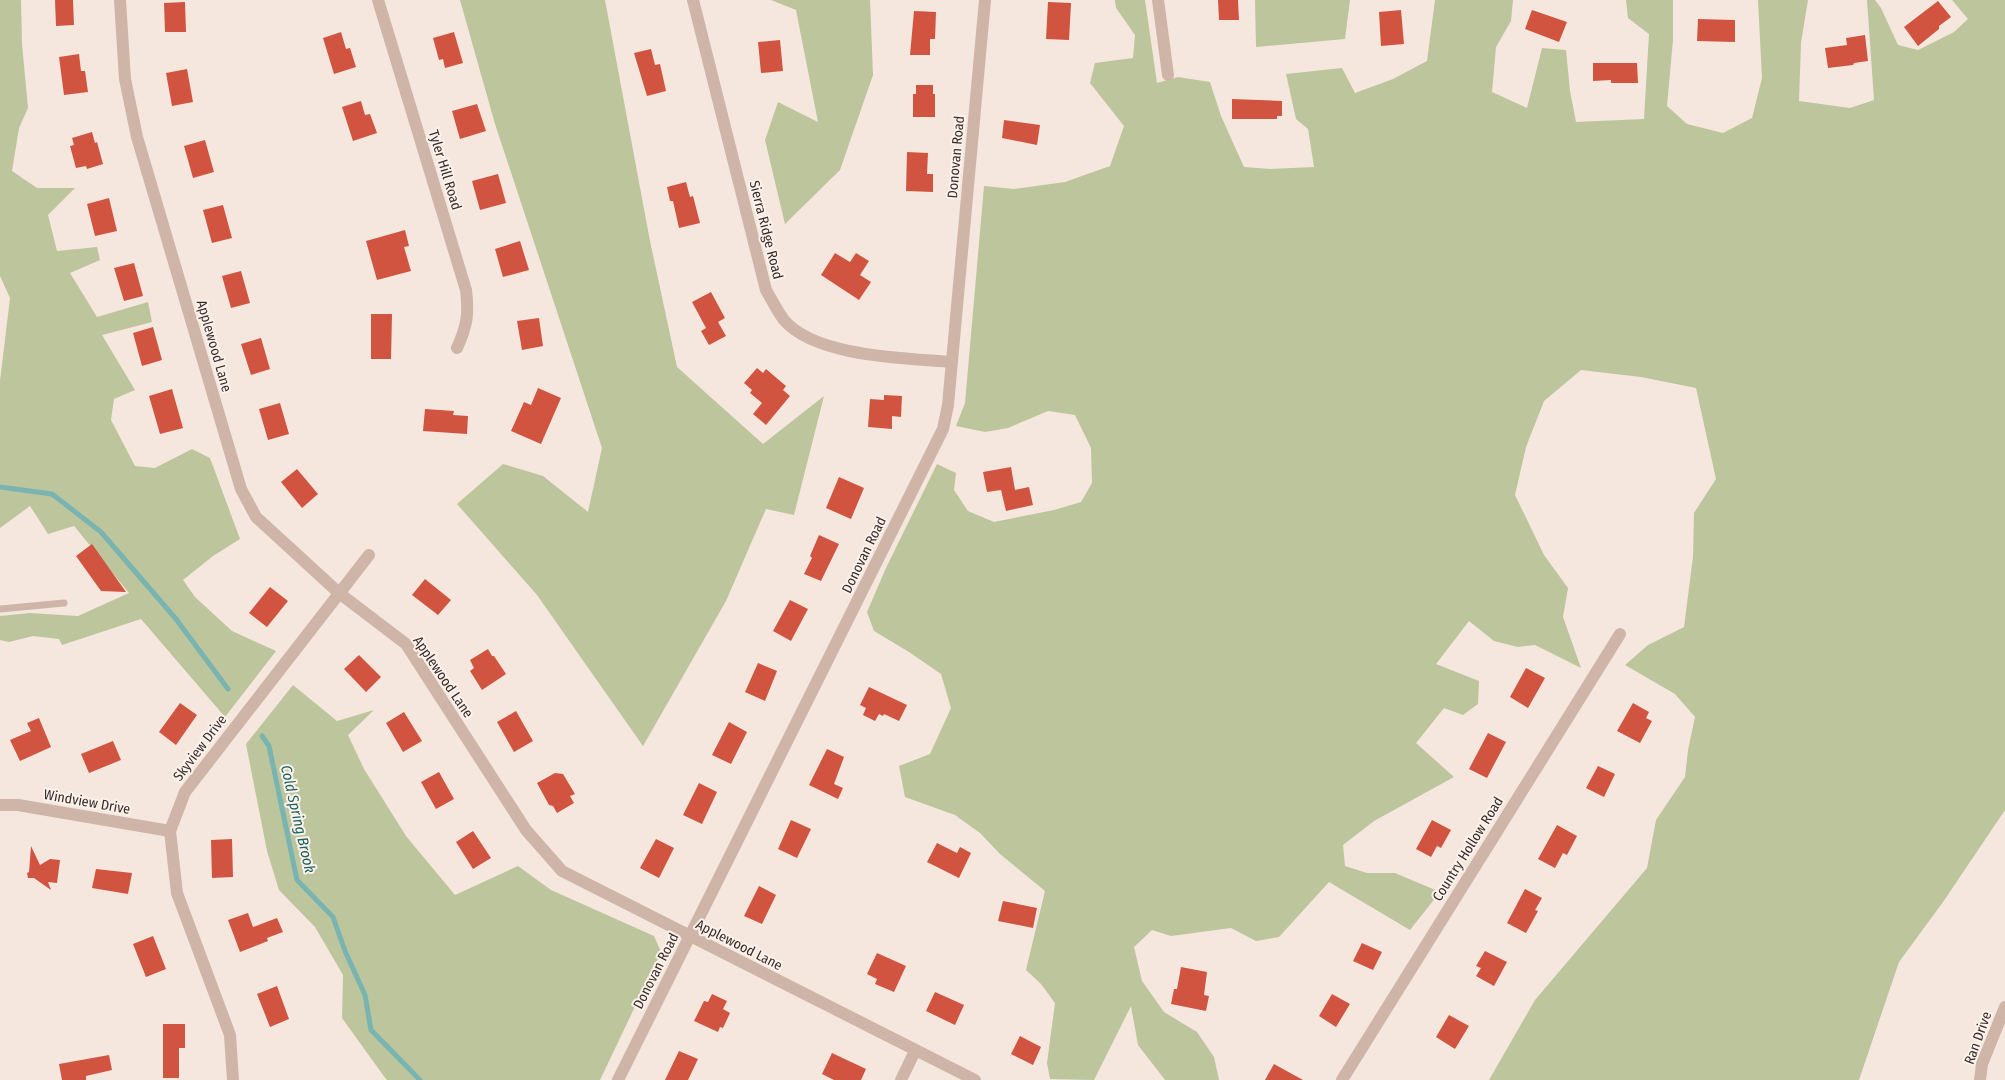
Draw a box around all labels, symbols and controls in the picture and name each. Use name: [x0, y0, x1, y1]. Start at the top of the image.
street label: Donovan Road: [944, 115, 968, 199]
street label: Tyler Hill Road: [425, 128, 465, 212]
street label: Sierra Ridge Road: [746, 179, 786, 281]
street label: Applewood Lane: [193, 298, 235, 394]
street label: Donovan Road: [838, 514, 890, 596]
street label: Applewood Lane: [409, 633, 477, 721]
street label: Skyview Drive: [170, 711, 230, 784]
water label: Cold Spring Brook: [277, 763, 319, 875]
street label: Windview Drive: [42, 786, 132, 818]
street label: Country Hollow Road: [1429, 794, 1507, 904]
street label: Applewood Lane: [693, 916, 785, 974]
street label: Donovan Road: [630, 930, 682, 1012]
street label: Ran Drive: [1961, 1009, 1995, 1067]

